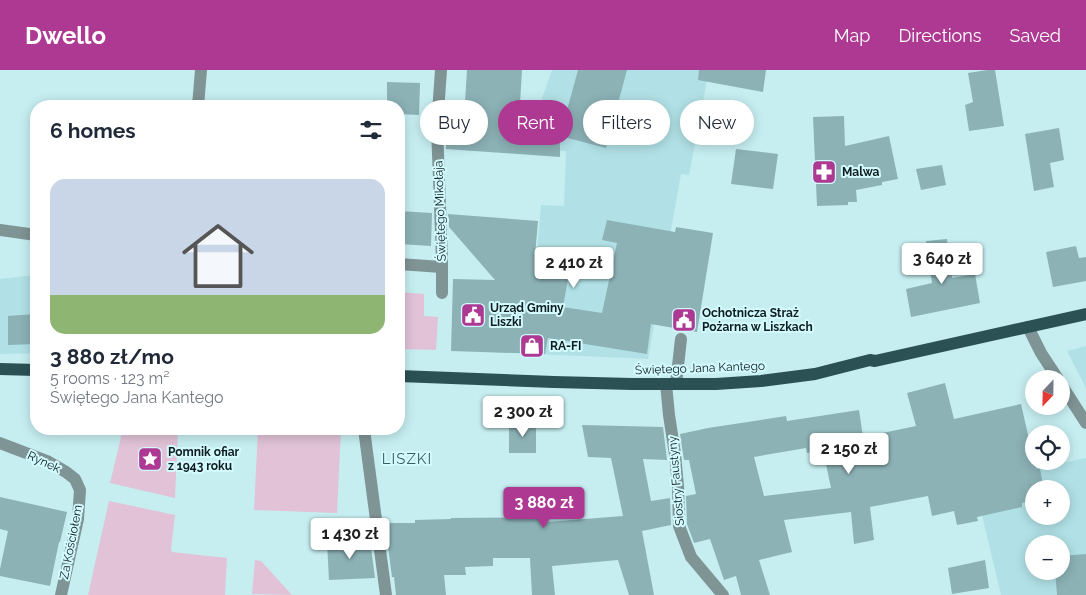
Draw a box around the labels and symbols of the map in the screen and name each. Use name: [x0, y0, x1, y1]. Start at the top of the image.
pharmacy icon: Malwa: [811, 159, 837, 185]
street label: Świętego Mikołaja: [431, 160, 449, 262]
place label: Malwa: [842, 165, 880, 179]
pin: 3 640 zł: [890, 242, 994, 285]
pin: 2 410 zł: [522, 246, 626, 289]
place label: Urząd Gminy Liszki: [490, 301, 564, 329]
public building icon: Urząd Gminy Liszki: [460, 302, 486, 328]
place label: Ochotnicza Straż Pożarna w Liszkach: [702, 306, 813, 334]
public building icon: Ochotnicza Straż Pożarna w Liszkach: [671, 307, 697, 333]
shop icon: RA-FI: [519, 333, 545, 359]
place label: RA-FI: [550, 339, 581, 353]
street label: Świętego Jana Kantego: [635, 359, 765, 377]
north arrow: [1025, 370, 1070, 415]
pin: 2 300 zł: [471, 396, 575, 438]
pin: 2 150 zł: [797, 432, 901, 475]
street label: Siostry Faustyny: [665, 435, 687, 526]
place label: Pomnik ofiar z 1943 roku: [168, 445, 240, 473]
place icon: Pomnik ofiar z 1943 roku: [137, 446, 163, 472]
street label: Rynek: [25, 448, 63, 476]
district label: LISZKI: [382, 450, 432, 468]
pin: 3 880 zł: [492, 486, 596, 529]
street label: Za Kościołem: [57, 504, 85, 580]
pin: 1 430 zł: [298, 518, 402, 560]

